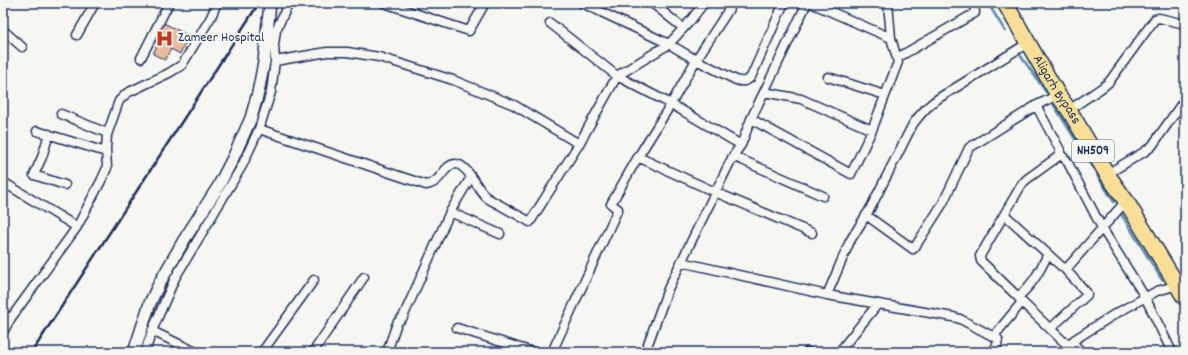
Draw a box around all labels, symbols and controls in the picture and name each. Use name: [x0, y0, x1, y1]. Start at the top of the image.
hospital icon: Zameer Hospital: [155, 28, 175, 48]
place label: Zameer Hospital: [178, 28, 265, 48]
street label: Aligarh Bypass: [1027, 52, 1085, 128]
road number: NH509: [1072, 140, 1114, 162]

